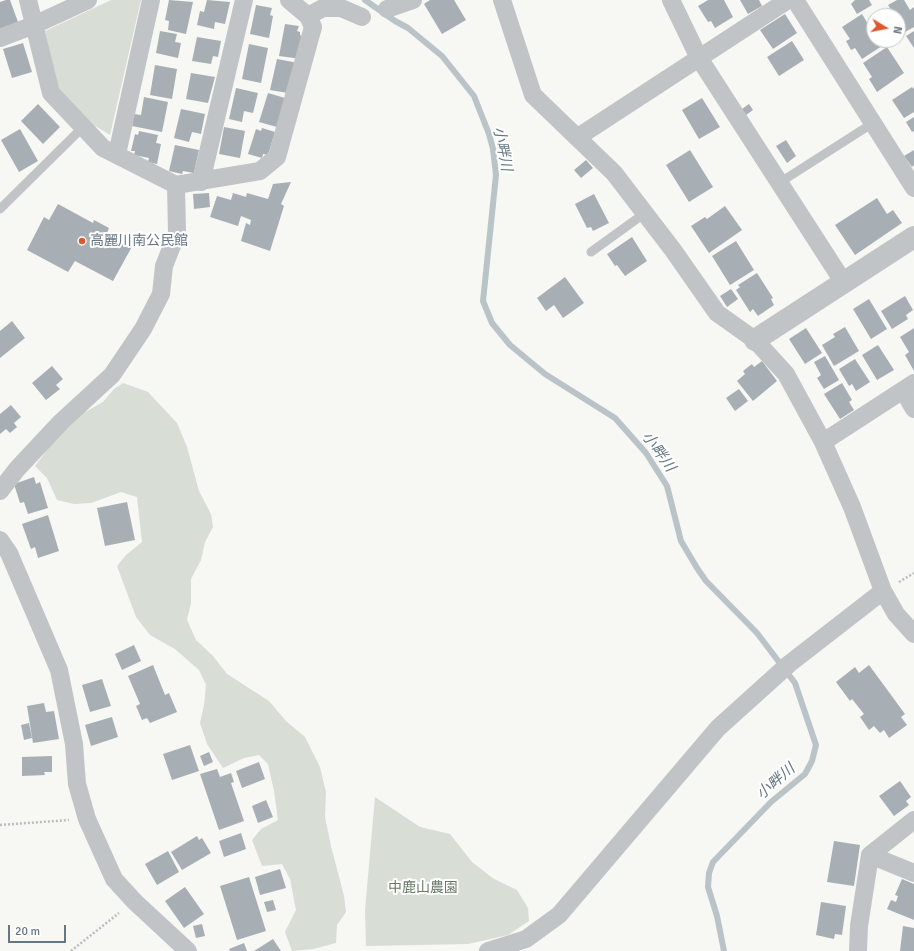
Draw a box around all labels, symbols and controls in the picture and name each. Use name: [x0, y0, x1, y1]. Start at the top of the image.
north arrow: [866, 8, 906, 48]
text: N: [890, 25, 904, 35]
water label: 小畔川: [489, 125, 515, 173]
place label: 高麗川南公民館: [90, 233, 188, 249]
marker: 高麗川南公民館: [77, 236, 87, 246]
water label: 小畔川: [637, 429, 679, 475]
water label: 小畔川: [753, 760, 799, 804]
park label: 中鹿山農園: [388, 880, 458, 896]
scale bar: [10, 917, 68, 943]
text: 20 m: [15, 924, 40, 939]

